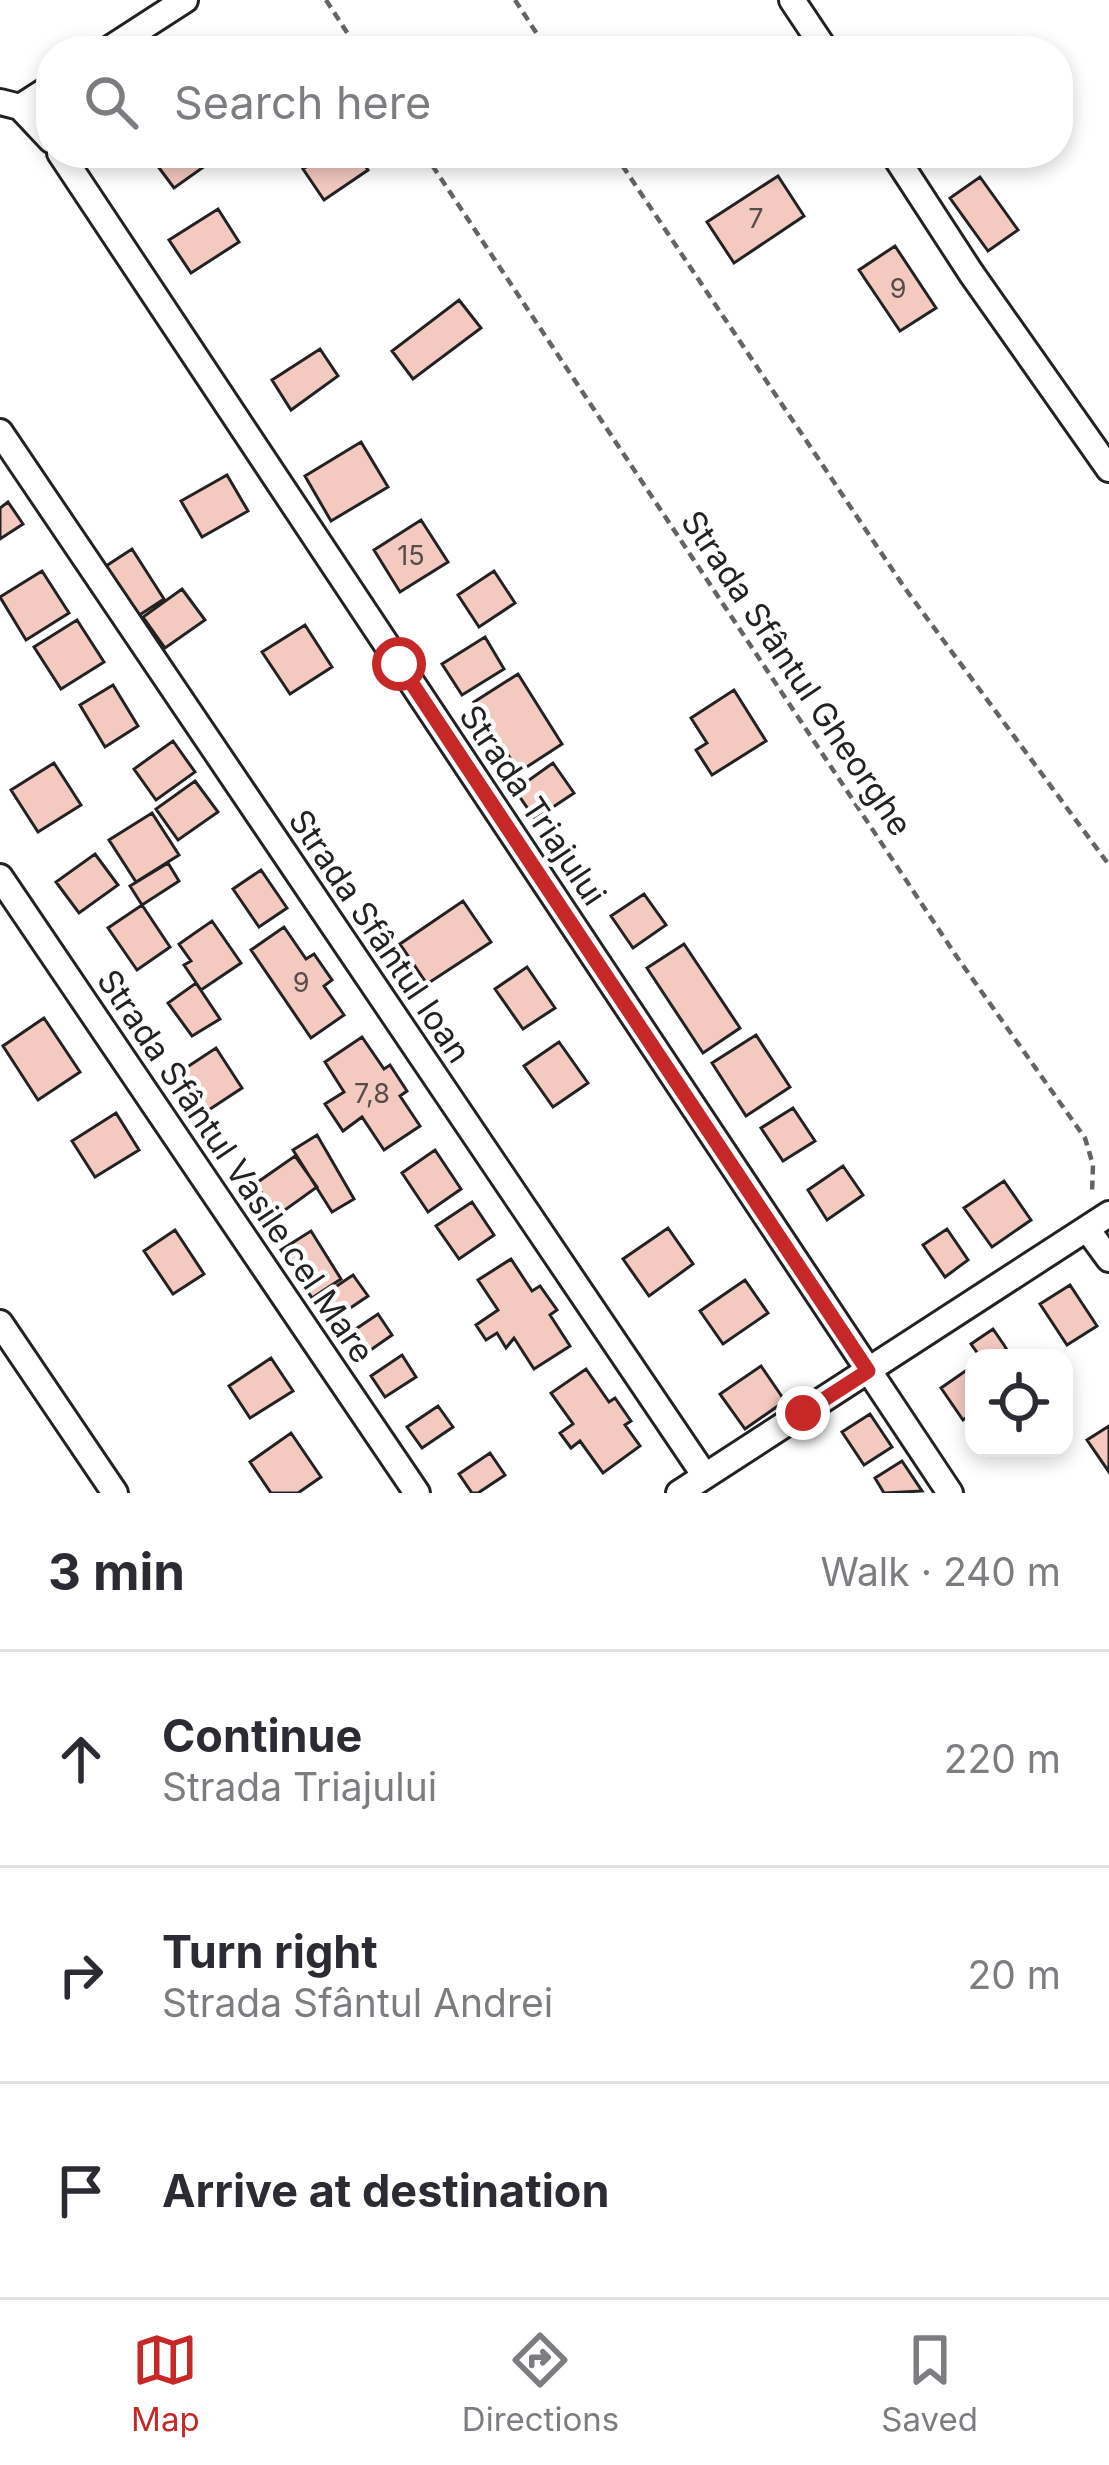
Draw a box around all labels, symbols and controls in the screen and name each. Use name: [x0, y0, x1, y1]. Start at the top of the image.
search box: [36, 36, 1073, 168]
icon: search: [78, 69, 144, 135]
text: Search here: [174, 75, 431, 130]
house number: 7: [748, 202, 764, 235]
house number: 9: [890, 272, 906, 305]
street label: Strada Sfântul Gheorghe: [673, 503, 921, 843]
house number: 15: [397, 539, 425, 572]
route start: [372, 637, 426, 691]
street label: Strada Triajului: [451, 697, 615, 913]
street label: Strada Sfântul Ioan: [281, 802, 479, 1070]
street label: Strada Sfântul Vasile cel Mare: [89, 962, 383, 1370]
house number: 9: [293, 966, 309, 999]
house number: 7,8: [354, 1077, 390, 1110]
map controls: [965, 1349, 1073, 1457]
button: locate: [965, 1349, 1073, 1457]
route end: [776, 1386, 830, 1440]
text: 3 min: [48, 1541, 185, 1602]
text: Walk · 240 m: [821, 1548, 1061, 1595]
text: Continue: [162, 1708, 362, 1763]
icon: ahead: [48, 1726, 114, 1792]
text: 220 m: [944, 1735, 1061, 1782]
text: Strada Triajului: [162, 1763, 437, 1810]
text: Turn right: [162, 1924, 378, 1979]
icon: right: [48, 1942, 114, 2008]
text: 20 m: [967, 1951, 1061, 1998]
text: Strada Sfântul Andrei: [162, 1979, 553, 2026]
icon: arrive: [48, 2158, 114, 2224]
text: Arrive at destination: [162, 2163, 609, 2218]
tab: Map: [131, 2327, 200, 2439]
tab: Directions: [462, 2327, 619, 2439]
tab: Saved: [881, 2327, 978, 2439]

